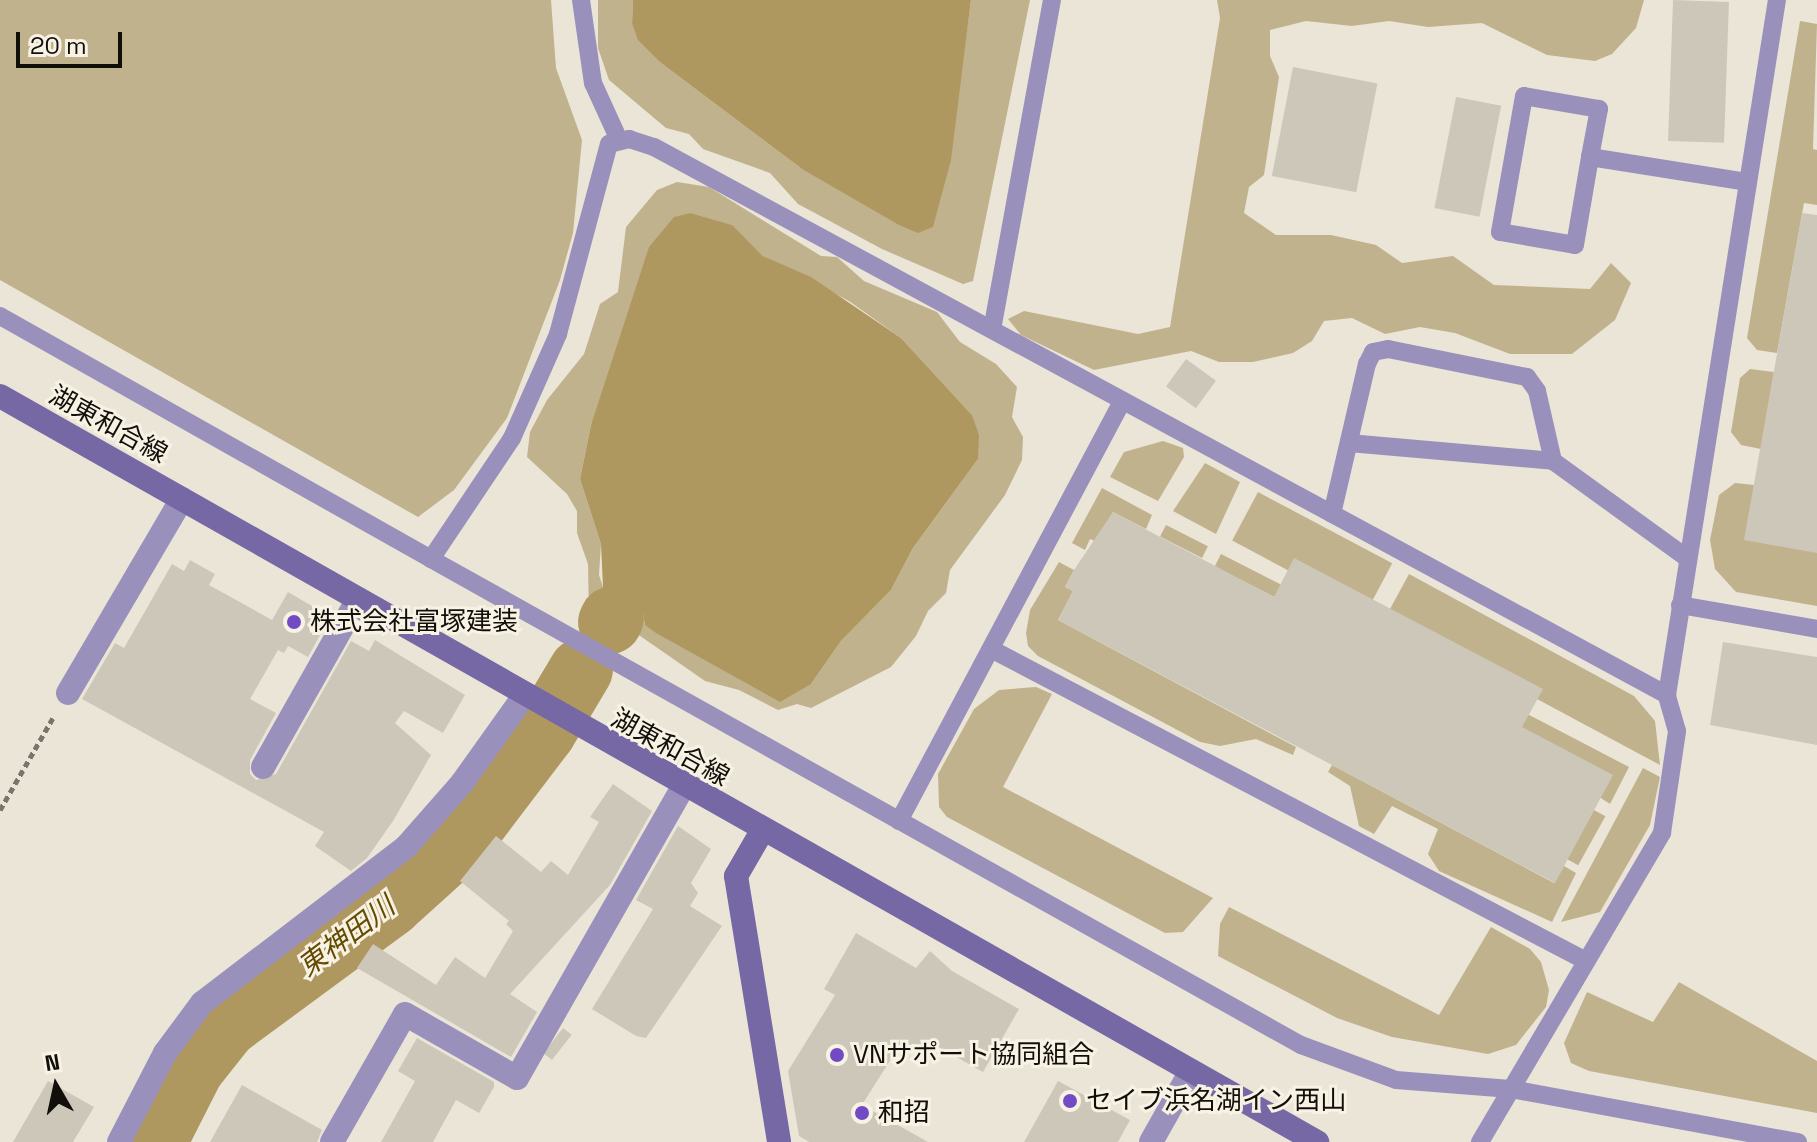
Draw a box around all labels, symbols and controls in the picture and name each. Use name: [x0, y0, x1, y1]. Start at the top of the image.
scale bar: [20, 16, 126, 66]
text: 20 m: [30, 30, 87, 61]
street label: 湖東和合線: [44, 380, 172, 470]
place label: 株式会社富塚建装: [310, 606, 518, 638]
marker: 株式会社富塚建装: [285, 613, 303, 631]
street label: 湖東和合線: [606, 703, 734, 793]
water label: 東神田川: [291, 889, 401, 983]
place label: VNサポート協同組合: [853, 1039, 1094, 1071]
north arrow: [16, 1046, 96, 1126]
marker: VNサポート協同組合: [828, 1046, 846, 1064]
text: N: [43, 1047, 62, 1077]
place label: セイブ浜名湖イン西山: [1086, 1085, 1346, 1117]
marker: セイブ浜名湖イン西山: [1061, 1092, 1079, 1110]
place label: 和招: [878, 1097, 930, 1129]
marker: 和招: [853, 1104, 871, 1122]

